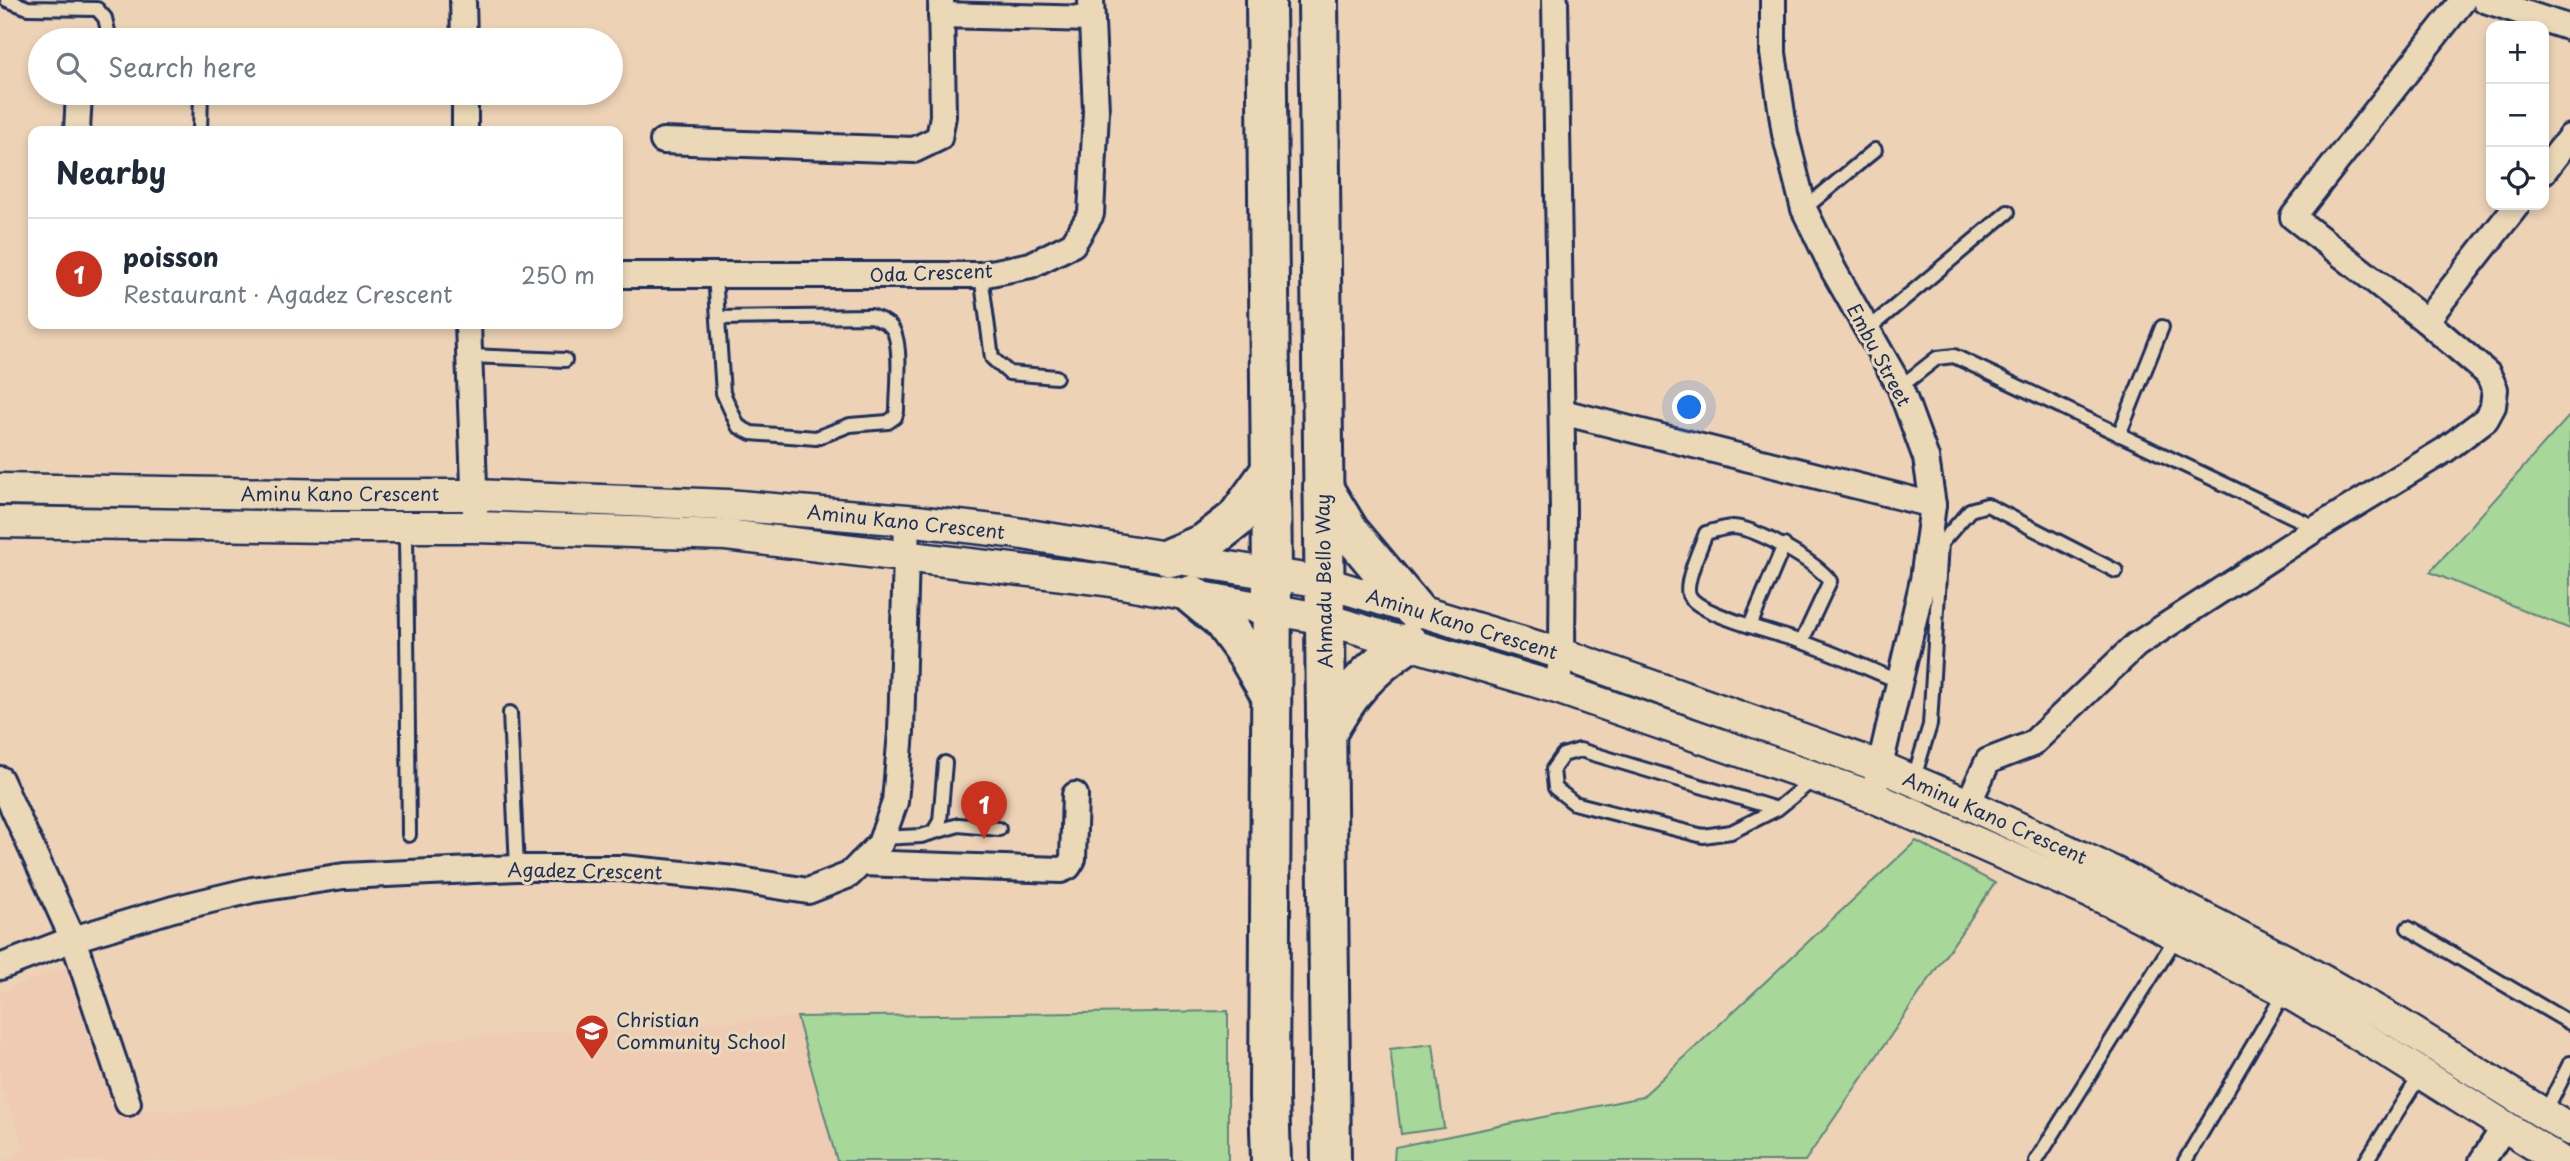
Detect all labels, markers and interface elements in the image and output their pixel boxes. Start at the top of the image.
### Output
map controls [2486,21,2549,210]
button: + [2486,21,2549,84]
search box [28,28,623,105]
text: Search here [108,47,257,86]
icon: search [52,48,90,86]
button: − [2486,84,2549,147]
button: locate [2486,147,2549,210]
text: Nearby [56,149,166,194]
text: poisson [123,237,219,276]
street label: Oda Crescent [869,256,993,288]
text: 1 [74,257,85,292]
text: 250 m [521,257,595,292]
text: Restaurant · Agadez Crescent [123,276,452,311]
street label: Embu Street [1841,298,1919,411]
your location [1672,390,1706,424]
street label: Aminu Kano Crescent [241,479,440,507]
street label: Ahmadu Bello Way [1307,493,1339,669]
street label: Aminu Kano Crescent [806,497,1007,545]
street label: Aminu Kano Crescent [1363,581,1562,666]
street label: Aminu Kano Crescent [1899,764,2092,870]
pin: 1 [961,781,1007,839]
street label: Agadez Crescent [507,855,663,885]
place label: Christian Community School [616,1005,786,1055]
school or university icon: Christian Community School [573,1012,611,1061]

